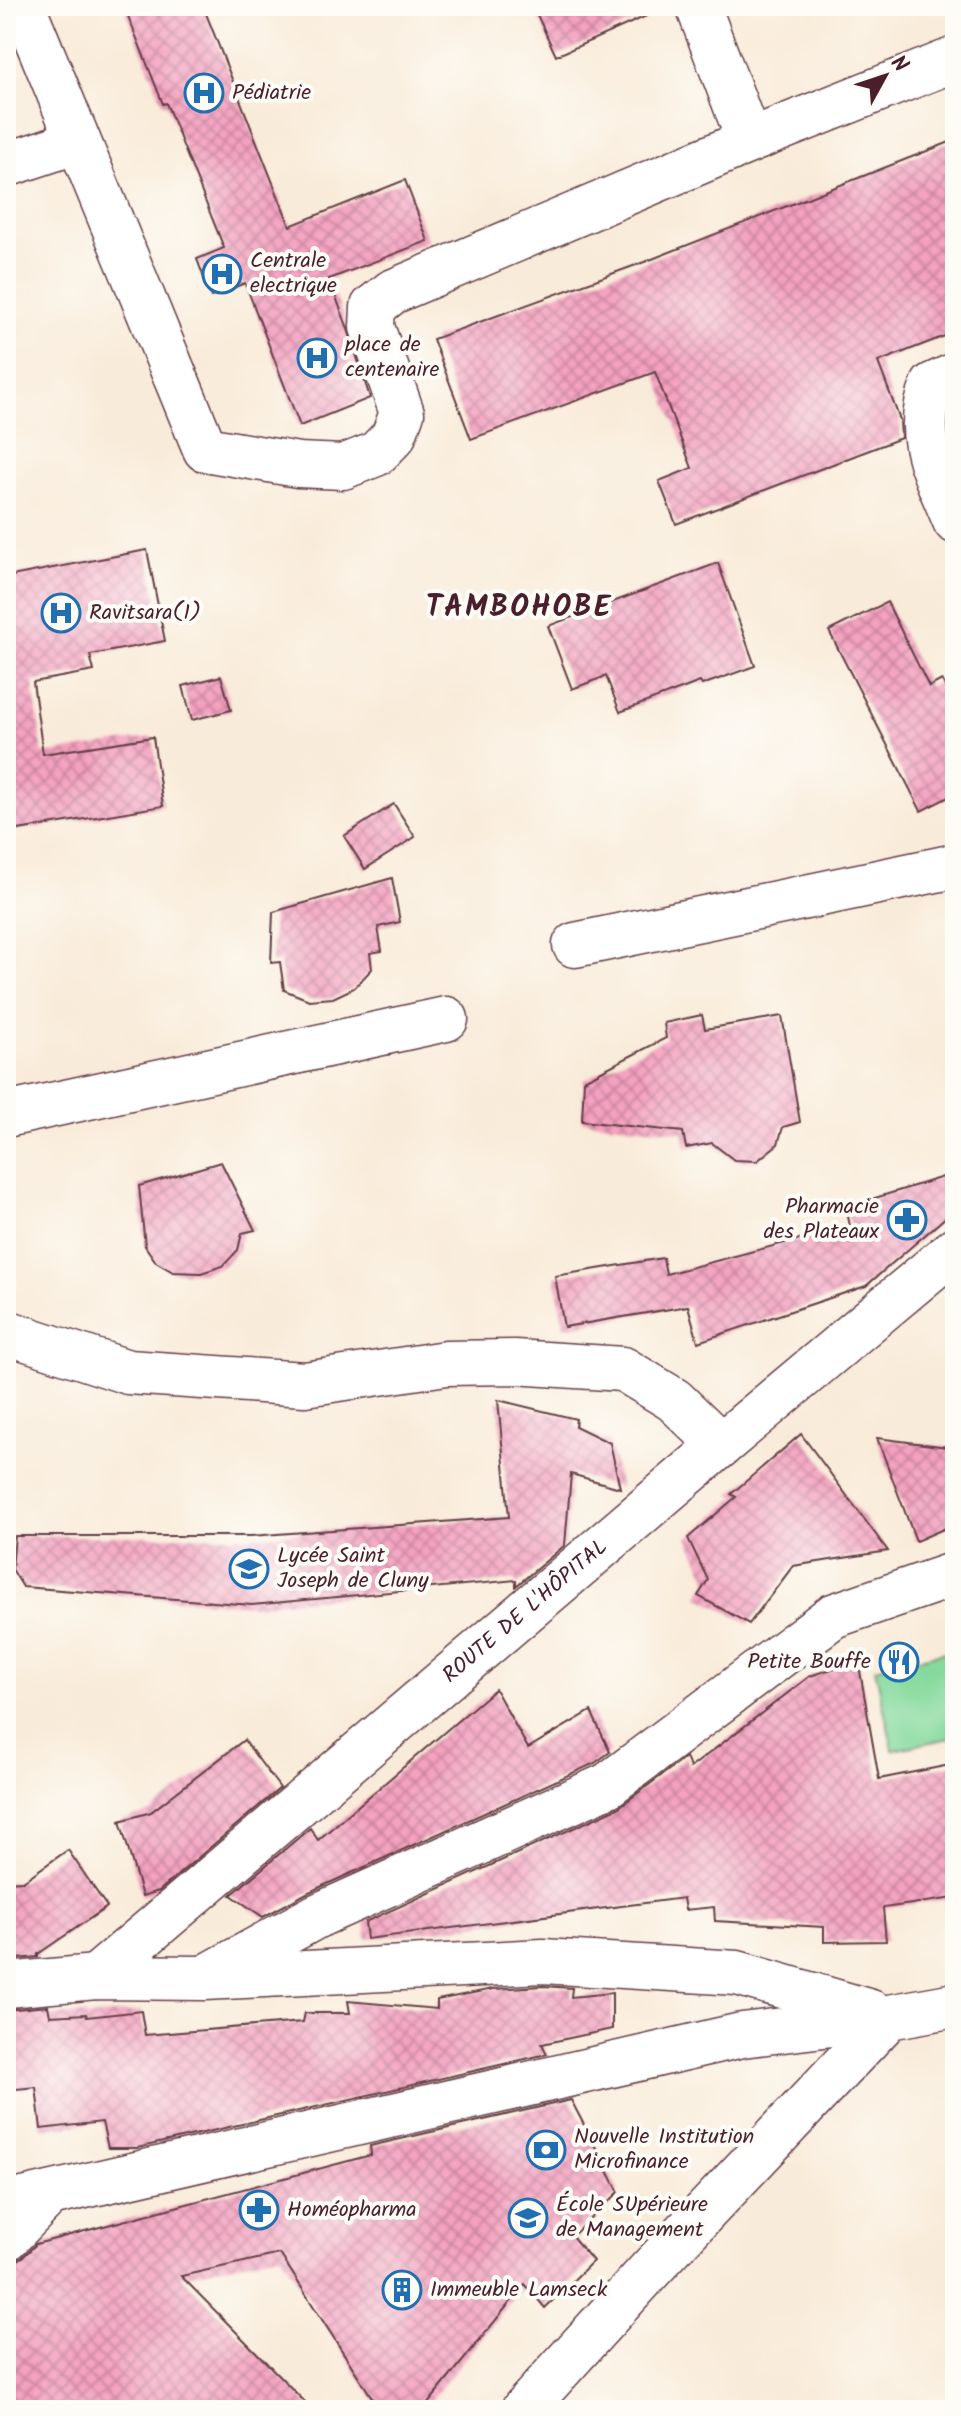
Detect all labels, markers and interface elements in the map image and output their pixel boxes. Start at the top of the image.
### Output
north arrow [845,36,925,116]
text: N [881,48,916,81]
hospital icon: Pédiatrie [183,72,225,114]
place label: Pédiatrie [232,76,311,111]
place label: Centrale electrique [250,244,337,304]
hospital icon: Centrale electrique [201,253,243,295]
place label: place de centenaire [344,328,439,388]
hospital icon: place de centenaire [296,337,338,379]
district label: TAMBOHOBE [426,584,612,632]
hospital icon: Ravitsara(1) [40,592,82,634]
place label: Ravitsara(1) [89,596,201,631]
place label: Pharmacie des Plateaux [764,1190,880,1250]
pharmacy icon: Pharmacie des Plateaux [886,1199,928,1241]
street label: ROUTE DE L'HÔPITAL [435,1531,616,1692]
place label: Lycée Saint Joseph de Cluny [277,1539,429,1599]
school or university icon: Lycée Saint Joseph de Cluny [228,1548,270,1590]
restaurant icon: Petite Bouffe [878,1641,920,1683]
place label: Petite Bouffe [747,1645,871,1680]
place label: Nouvelle Institution Microfinance [574,2120,754,2180]
bank icon: Nouvelle Institution Microfinance [525,2129,567,2171]
place label: École SUpérieure de Management [556,2188,708,2248]
pharmacy icon: Homéopharma [238,2189,280,2231]
place label: Homéopharma [287,2193,417,2228]
school or university icon: École SUpérieure de Management [507,2197,549,2239]
building icon: Immeuble Lamseck [381,2269,423,2311]
place label: Immeuble Lamseck [430,2273,608,2308]

